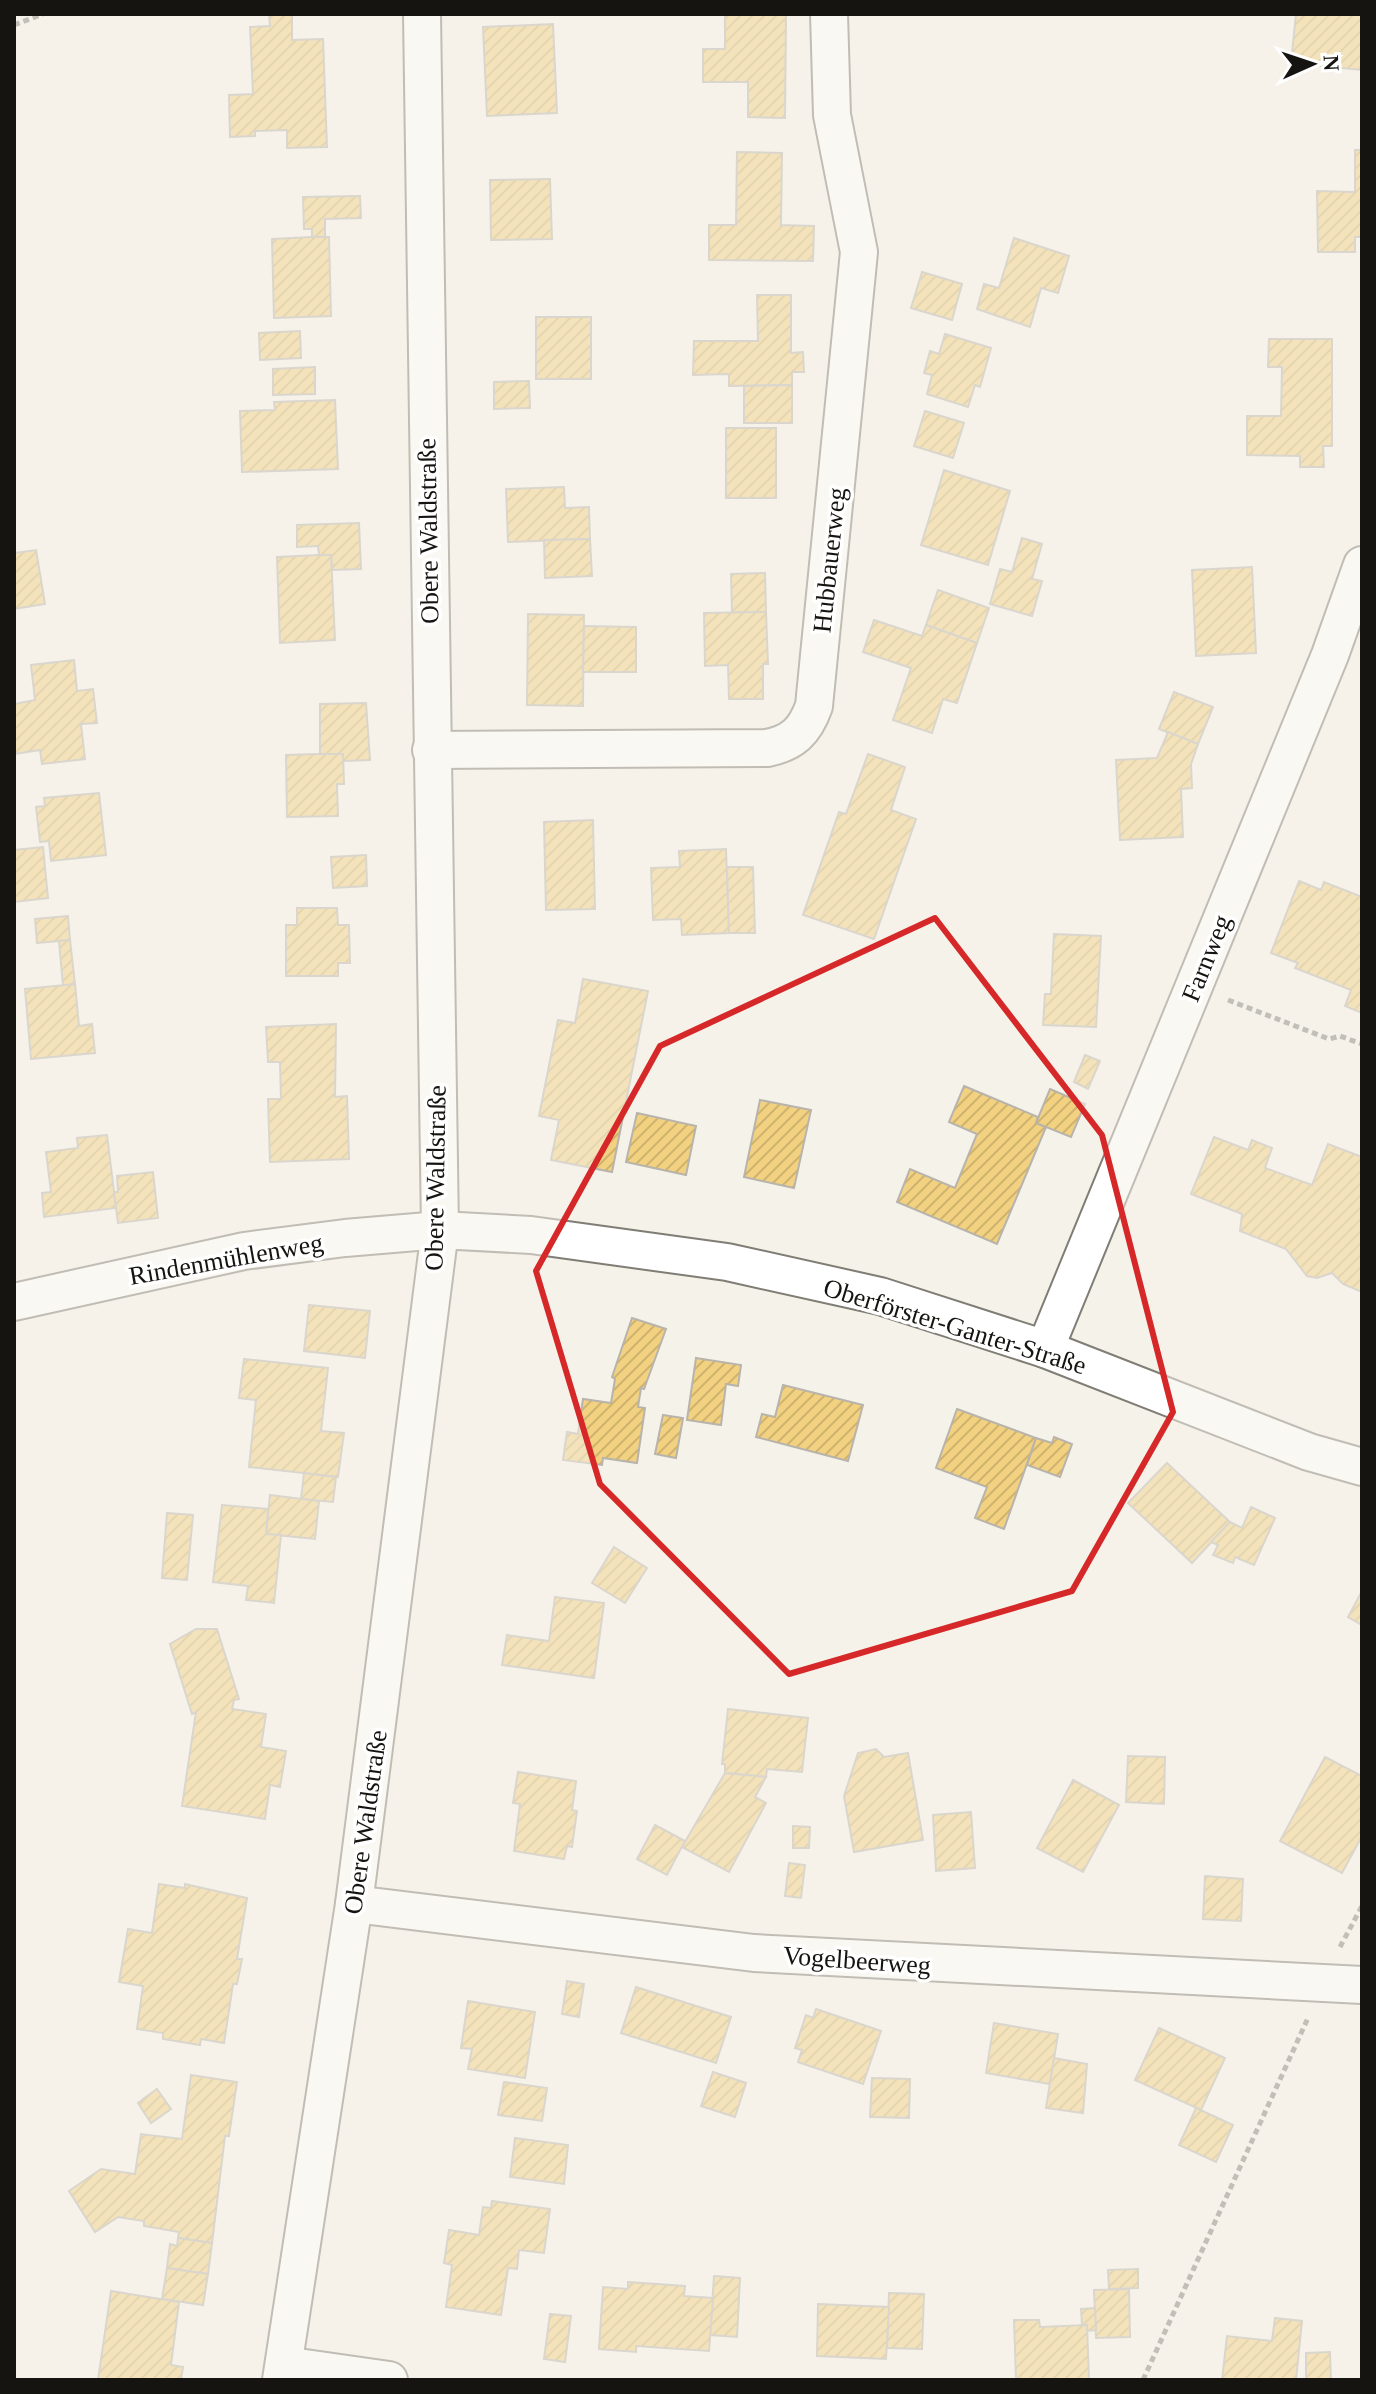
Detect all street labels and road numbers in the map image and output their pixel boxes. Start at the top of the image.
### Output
street label: Obere Waldstraße [412,438,445,624]
street label: Hubbauerweg [807,486,852,634]
street label: Farnweg [1176,911,1237,1006]
street label: Obere Waldstraße [419,1085,452,1271]
street label: Rindenmühlenweg [127,1228,325,1291]
street label: Oberförster-Ganter-Straße [820,1273,1090,1380]
street label: Obere Waldstraße [338,1728,393,1916]
street label: Vogelbeerweg [782,1941,932,1980]

